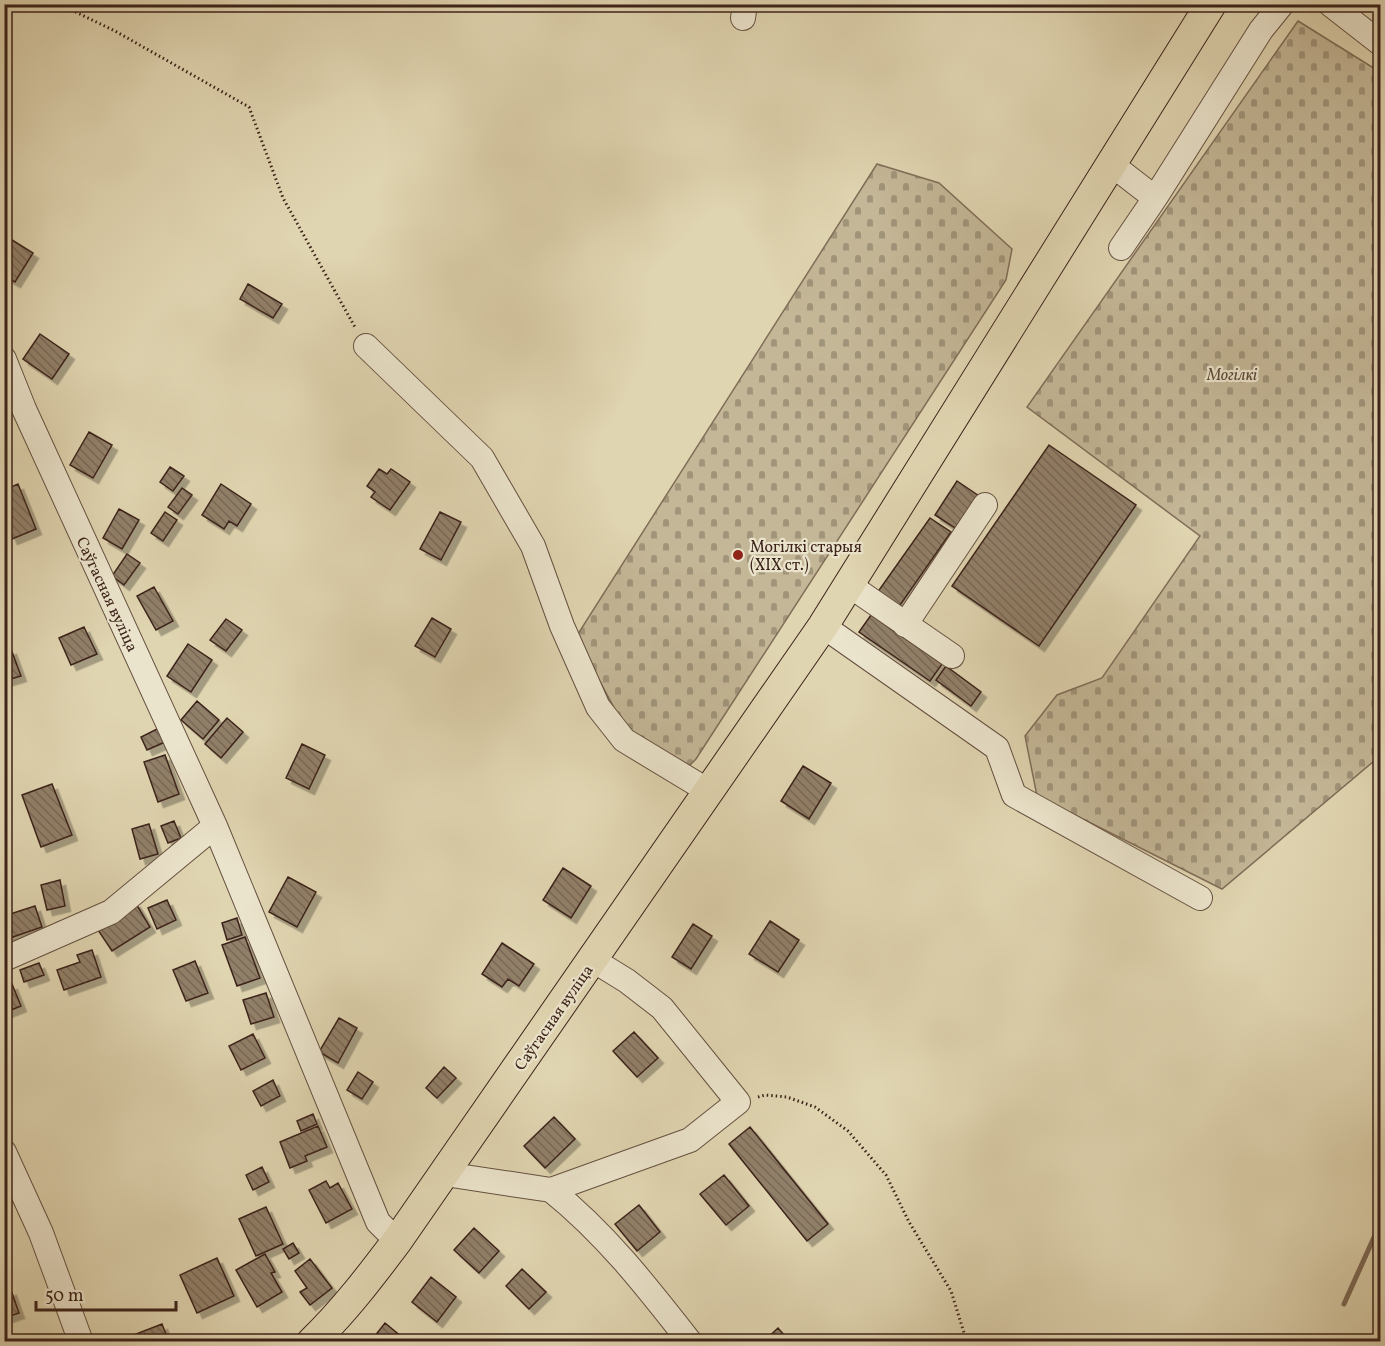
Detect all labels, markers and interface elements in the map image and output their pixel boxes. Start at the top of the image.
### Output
park label: Могілкі [1206,365,1258,387]
street label: Саўгасная вуліца [70,534,143,656]
place label: Могілкі старыя (XIX ст.) [750,537,862,577]
marker: Могілкі старыя (XIX ст.) [731,548,745,562]
street label: Саўгасная вуліца [510,961,599,1076]
scale bar [36,1274,176,1312]
text: 50 m [45,1284,84,1309]

